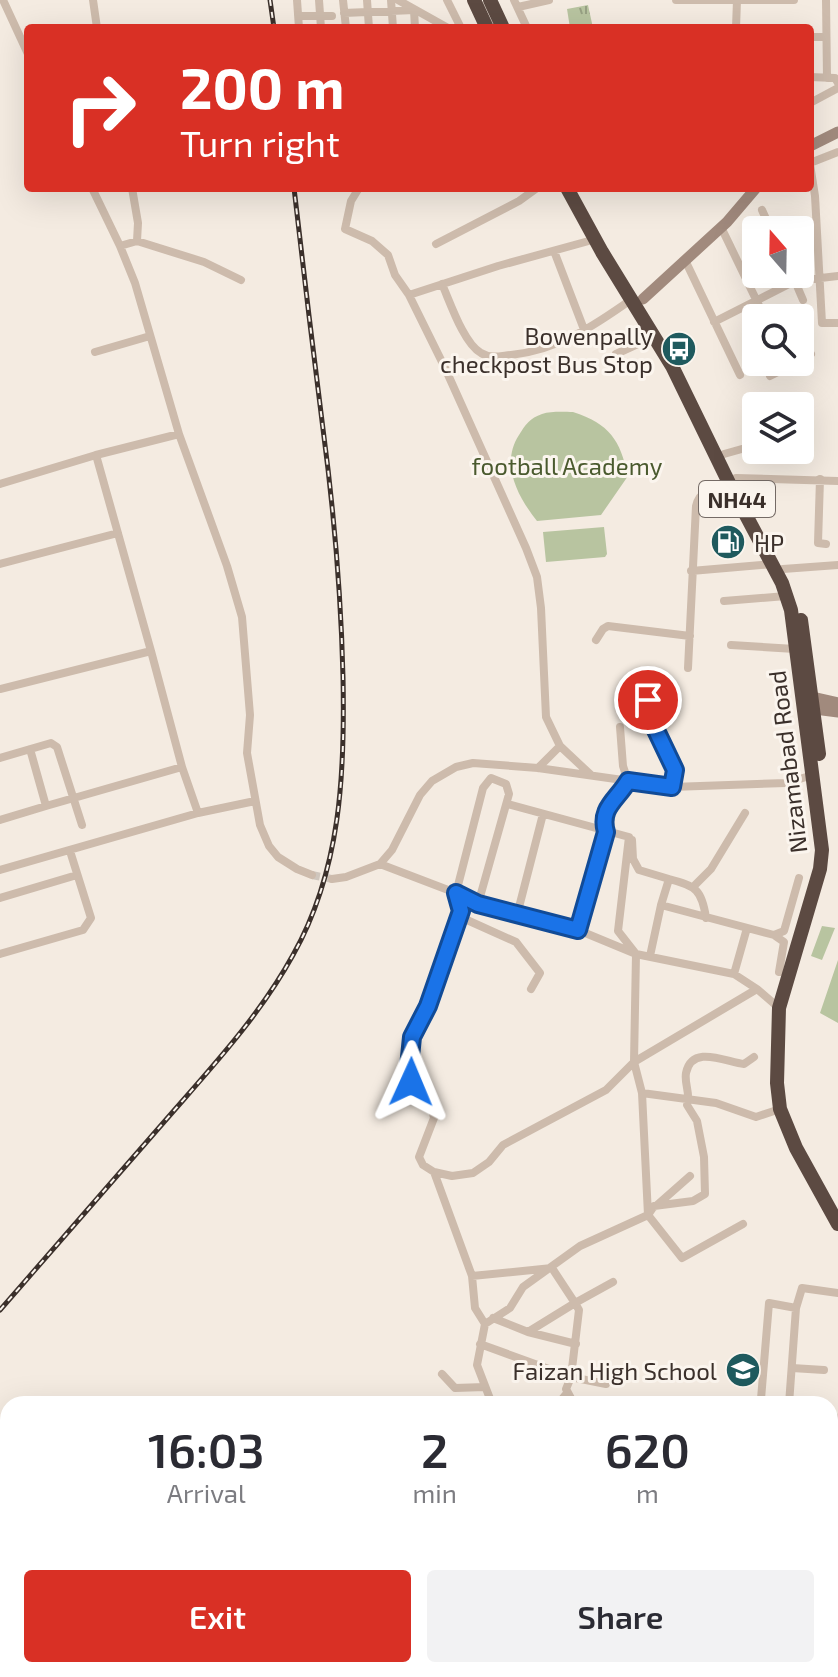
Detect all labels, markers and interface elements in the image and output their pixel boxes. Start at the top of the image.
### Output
text: 200 m [180,53,345,120]
icon: right [48,56,152,160]
text: Turn right [180,121,340,164]
north arrow [742,216,814,288]
map controls [742,216,814,464]
button: search [742,304,814,376]
place label: Bowenpally checkpost Bus Stop [440,321,653,378]
bus stop icon: Bowenpally checkpost Bus Stop [660,330,698,368]
button: layers [742,392,814,464]
park label: football Academy [472,451,663,480]
road number: NH44 [699,481,775,517]
fuel station icon: HP [709,523,747,561]
place label: HP [754,528,784,557]
pin [614,666,682,734]
street label: Nizamabad Road [761,669,813,855]
icon: arrive [626,678,670,722]
position arrow [369,1040,453,1124]
school or university icon: Faizan High School [724,1351,762,1389]
place label: Faizan High School [513,1356,717,1385]
text: 16:03 [148,1420,265,1478]
text: 2 [421,1420,448,1478]
text: 620 [605,1420,690,1478]
text: Arrival [167,1477,246,1508]
text: min [413,1477,457,1508]
text: m [636,1477,659,1508]
button: Exit [24,1570,411,1662]
button: Share [427,1570,814,1662]

